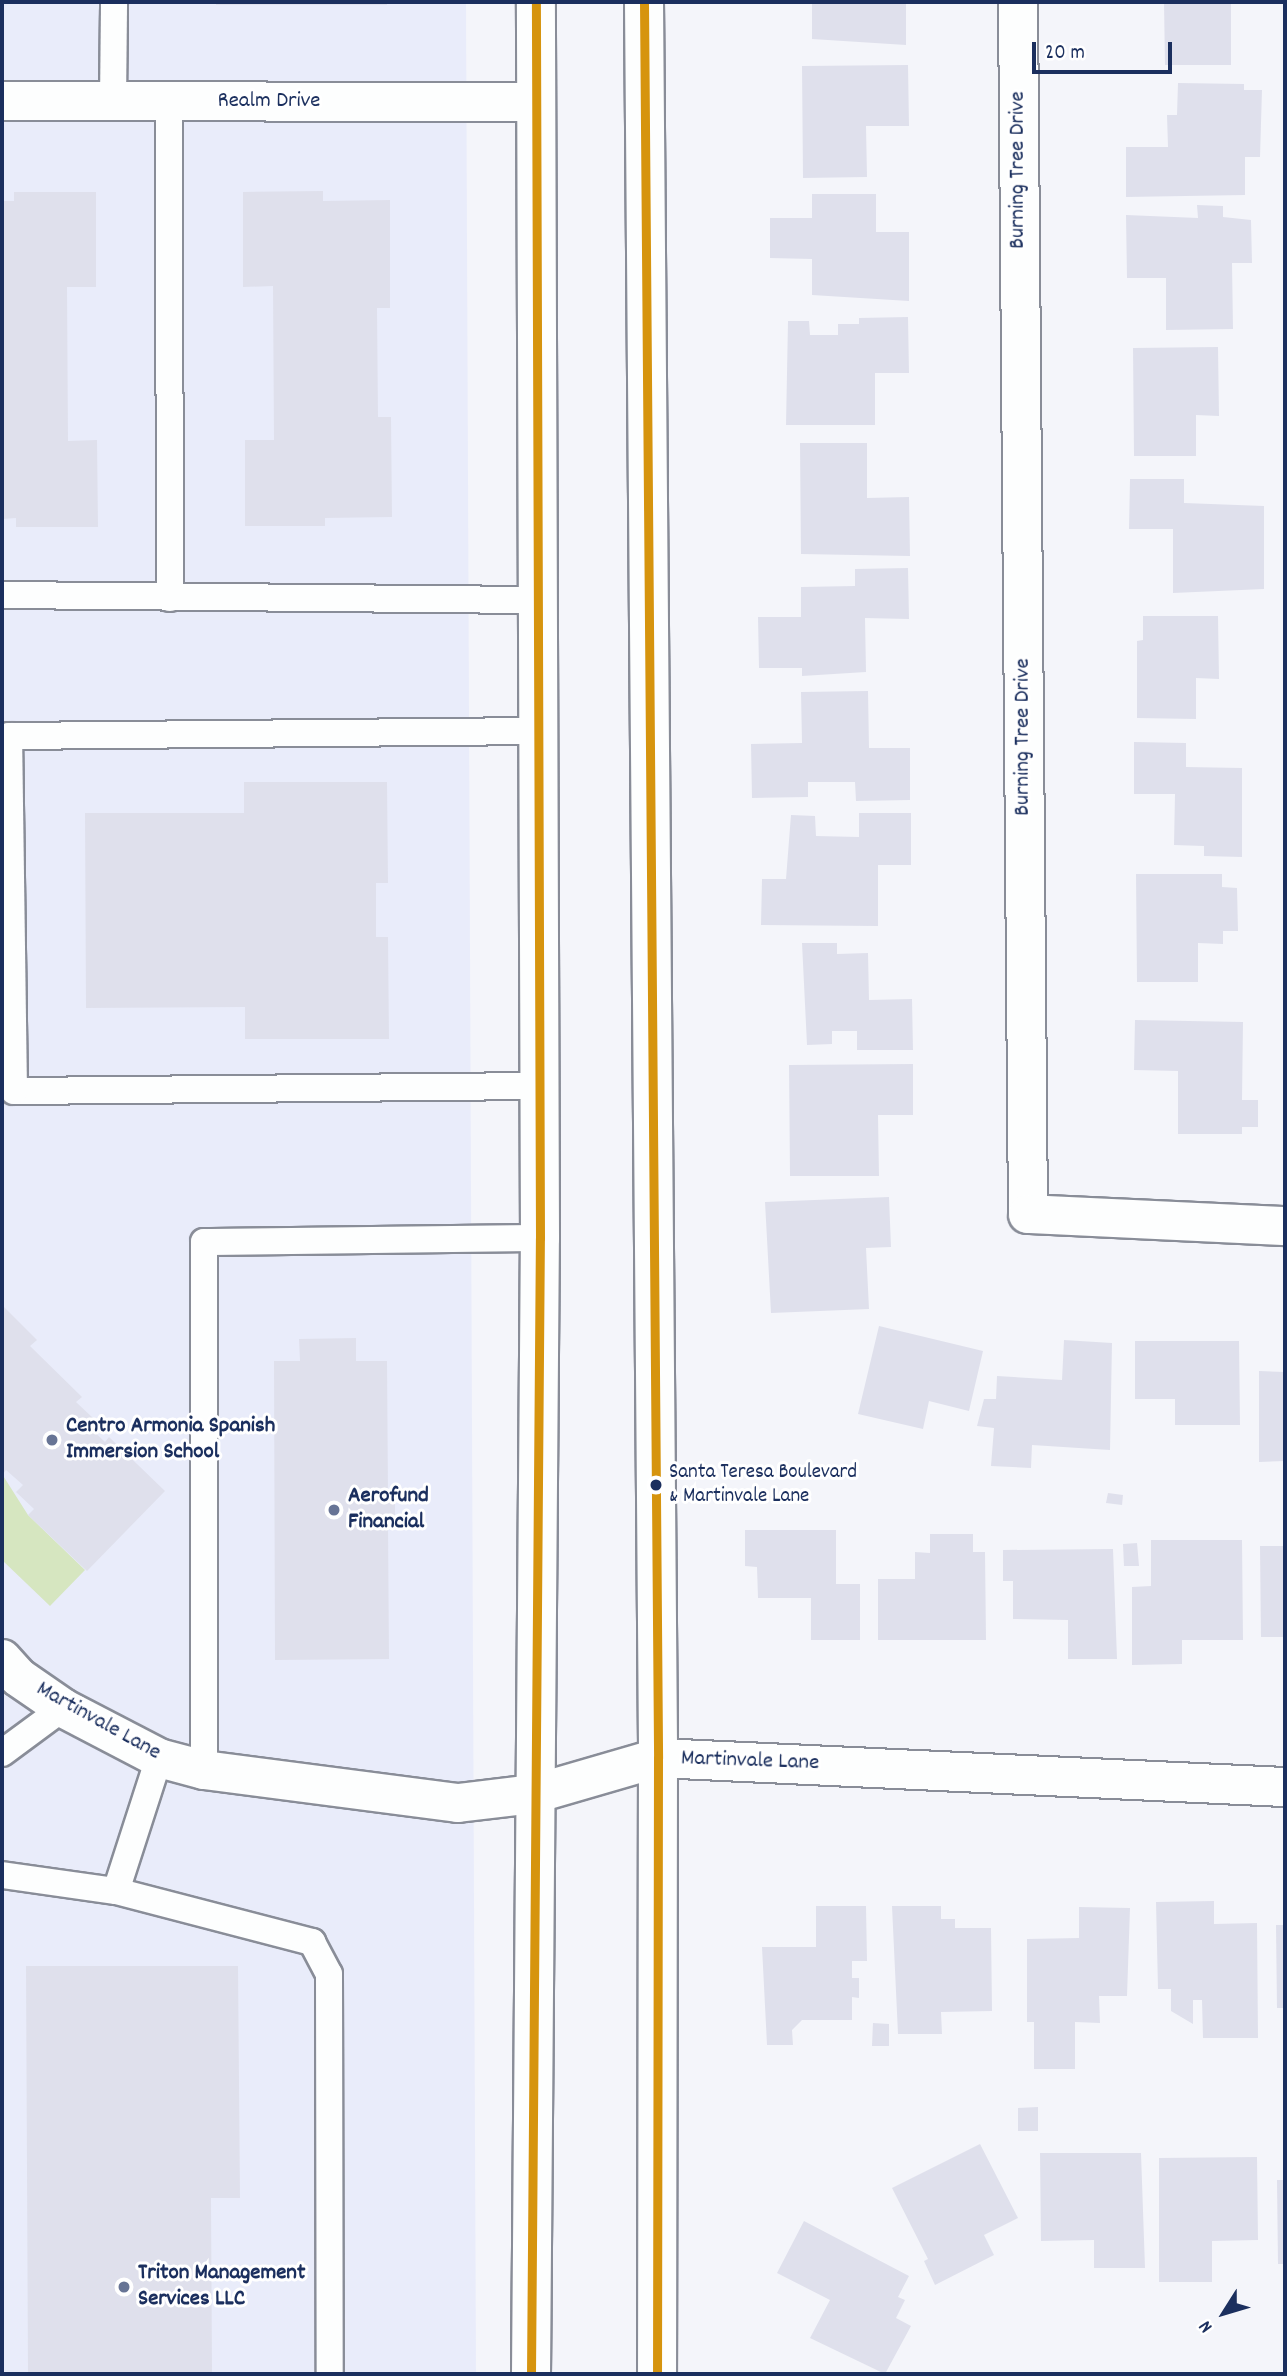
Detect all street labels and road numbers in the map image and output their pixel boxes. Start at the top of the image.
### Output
street label: Realm Drive [218,88,320,116]
street label: Burning Tree Drive [1005,91,1033,249]
street label: Burning Tree Drive [1010,658,1038,816]
street label: Martinvale Lane [31,1676,165,1768]
street label: Martinvale Lane [680,1746,820,1778]

